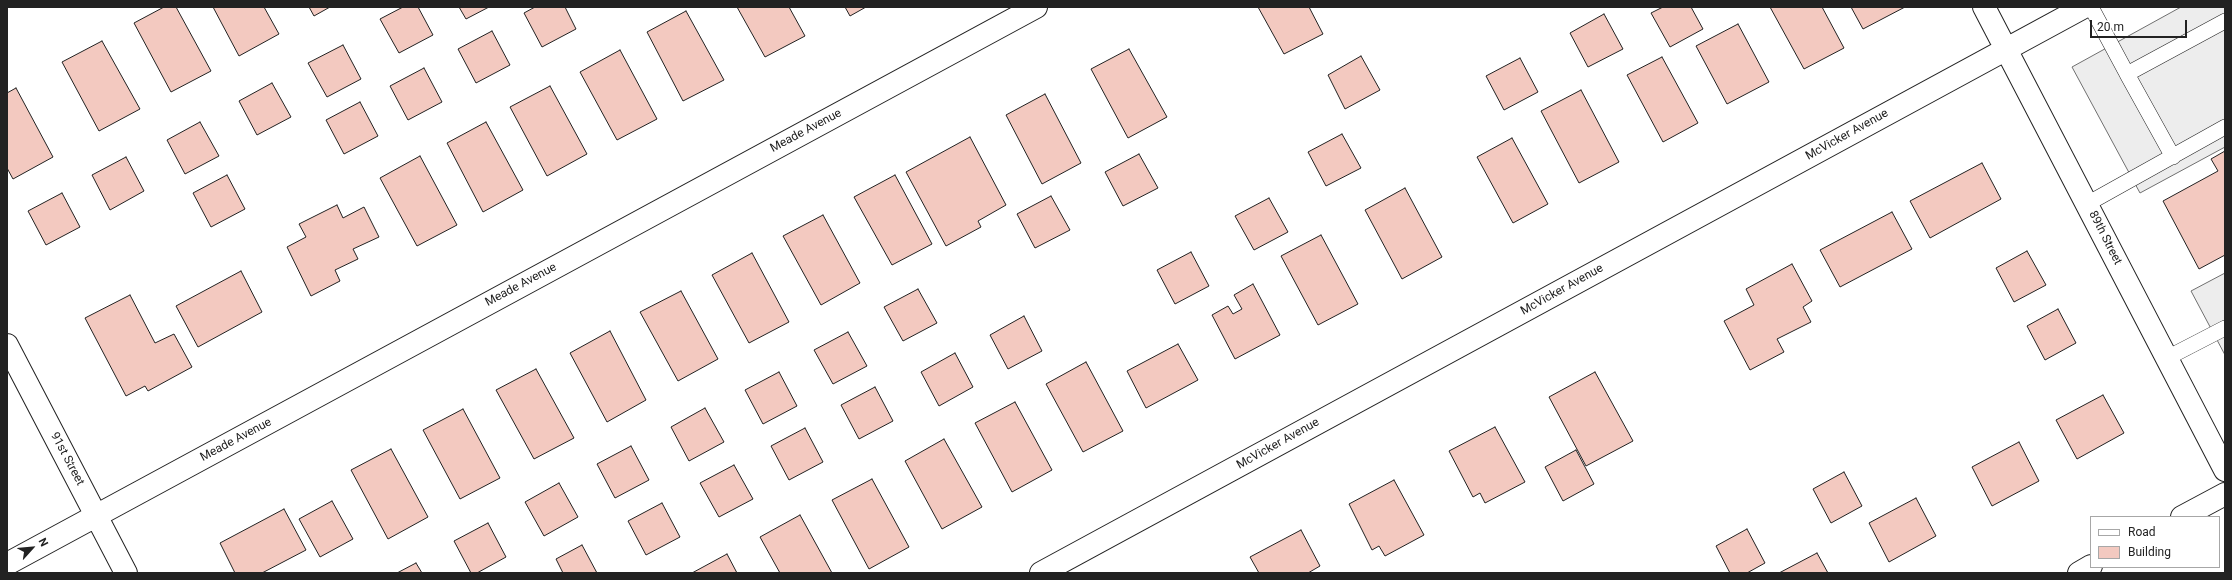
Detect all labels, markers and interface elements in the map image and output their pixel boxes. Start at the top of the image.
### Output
scale bar [2092,12,2189,38]
text: 20 m [2097,20,2124,34]
street label: Meade Avenue [768,106,844,156]
street label: McVicker Avenue [1803,106,1891,164]
street label: 89th Street [2085,209,2125,267]
street label: Meade Avenue [483,260,559,310]
street label: McVicker Avenue [1518,261,1606,319]
street label: Meade Avenue [198,415,274,465]
street label: McVicker Avenue [1234,415,1322,473]
street label: 91st Street [47,430,87,488]
legend [2090,516,2220,568]
text: Road [2128,525,2156,539]
north arrow [12,528,52,568]
text: N [36,536,51,549]
text: Building [2128,545,2171,559]

